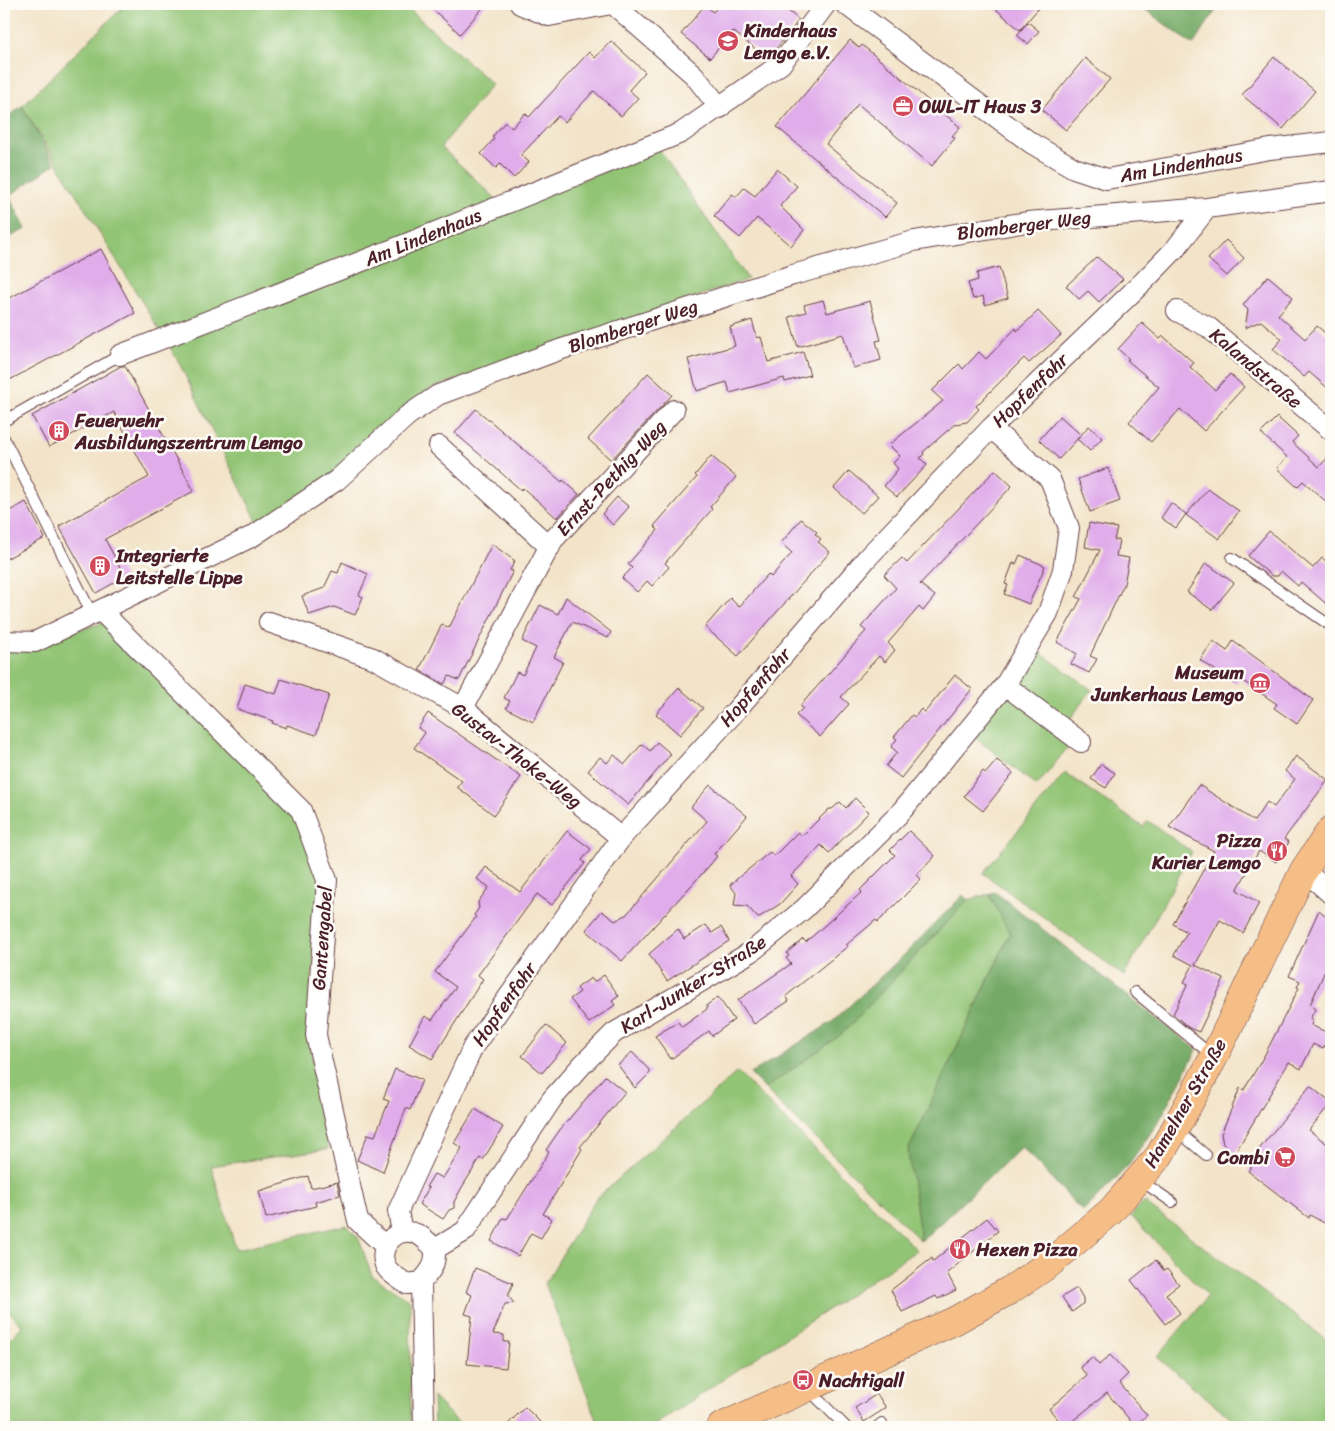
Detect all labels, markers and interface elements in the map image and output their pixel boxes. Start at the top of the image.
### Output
place label: Kinderhaus Lemgo e.V. [743,14,838,69]
school or university icon: Kinderhaus Lemgo e.V. [716,29,740,53]
place label: OWL-IT Haus 3 [919,90,1042,123]
office icon: OWL-IT Haus 3 [891,94,915,118]
street label: Am Lindenhaus [1116,138,1245,192]
street label: Am Lindenhaus [359,198,487,276]
street label: Blomberger Weg [955,200,1093,250]
street label: Blomberger Weg [564,289,703,363]
street label: Kalandstraße [1202,319,1310,417]
street label: Hopfenfohr [984,344,1077,436]
place label: Feuerwehr Ausbildungszentrum Lemgo [74,404,303,459]
street label: Ernst-Pethig-Weg [548,412,675,544]
building icon: Feuerwehr Ausbildungszentrum Lemgo [47,419,71,443]
place label: Integrierte Leitstelle Lippe [115,539,243,594]
building icon: Integrierte Leitstelle Lippe [88,554,112,578]
street label: Hopfenfohr [711,639,800,734]
place label: Museum Junkerhaus Lemgo [1091,656,1245,711]
museum icon: Museum Junkerhaus Lemgo [1248,671,1272,695]
street label: Gustav-Thoke-Weg [444,693,590,817]
place label: Pizza Kurier Lemgo [1151,824,1261,879]
restaurant icon: Pizza Kurier Lemgo [1265,839,1289,863]
street label: Gantengabel [302,884,342,991]
street label: Karl-Junker-Straße [613,925,773,1043]
street label: Hopfenfohr [463,954,546,1053]
street label: Hamelner Straße [1134,1032,1236,1174]
place label: Combi [1217,1141,1271,1174]
supermarket icon: Combi [1273,1145,1297,1169]
place label: Hexen Pizza [975,1233,1078,1266]
restaurant icon: Hexen Pizza [948,1237,972,1261]
place label: Nachtigall [818,1364,905,1397]
bus stop icon: Nachtigall [791,1368,815,1392]

